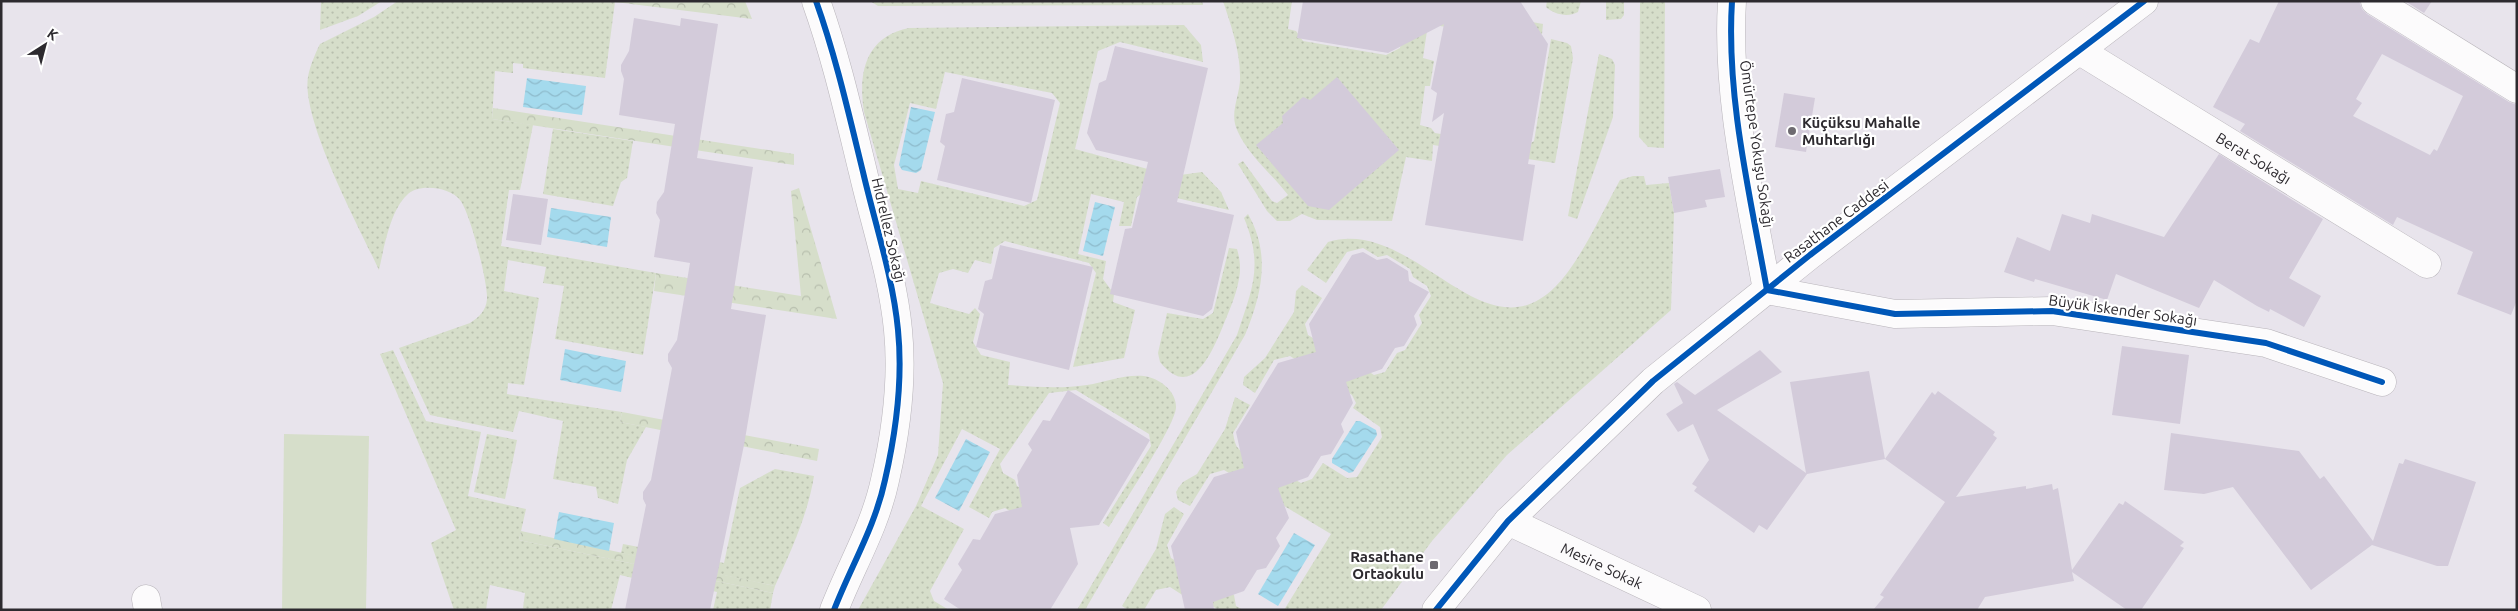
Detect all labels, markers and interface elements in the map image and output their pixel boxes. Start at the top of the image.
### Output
north arrow [20,20,70,70]
text: K [44,25,62,44]
street label: Ömürtepe Yokuşu Sokağı [1737,59,1777,229]
place label: Küçüksu Mahalle Muhtarlığı [1802,114,1920,148]
marker: Küçüksu Mahalle Muhtarlığı [1786,125,1798,137]
street label: Berat Sokağı [2213,128,2294,187]
street label: Hıdrellez Sokağı [869,176,909,284]
street label: Rasathane Caddesi [1780,176,1892,266]
street label: Büyük İskender Sokağı [2048,291,2198,329]
street label: Mesire Sokak [1558,539,1646,592]
place label: Rasathane Ortaokulu [1350,548,1424,582]
marker: Rasathane Ortaokulu [1428,559,1440,571]

